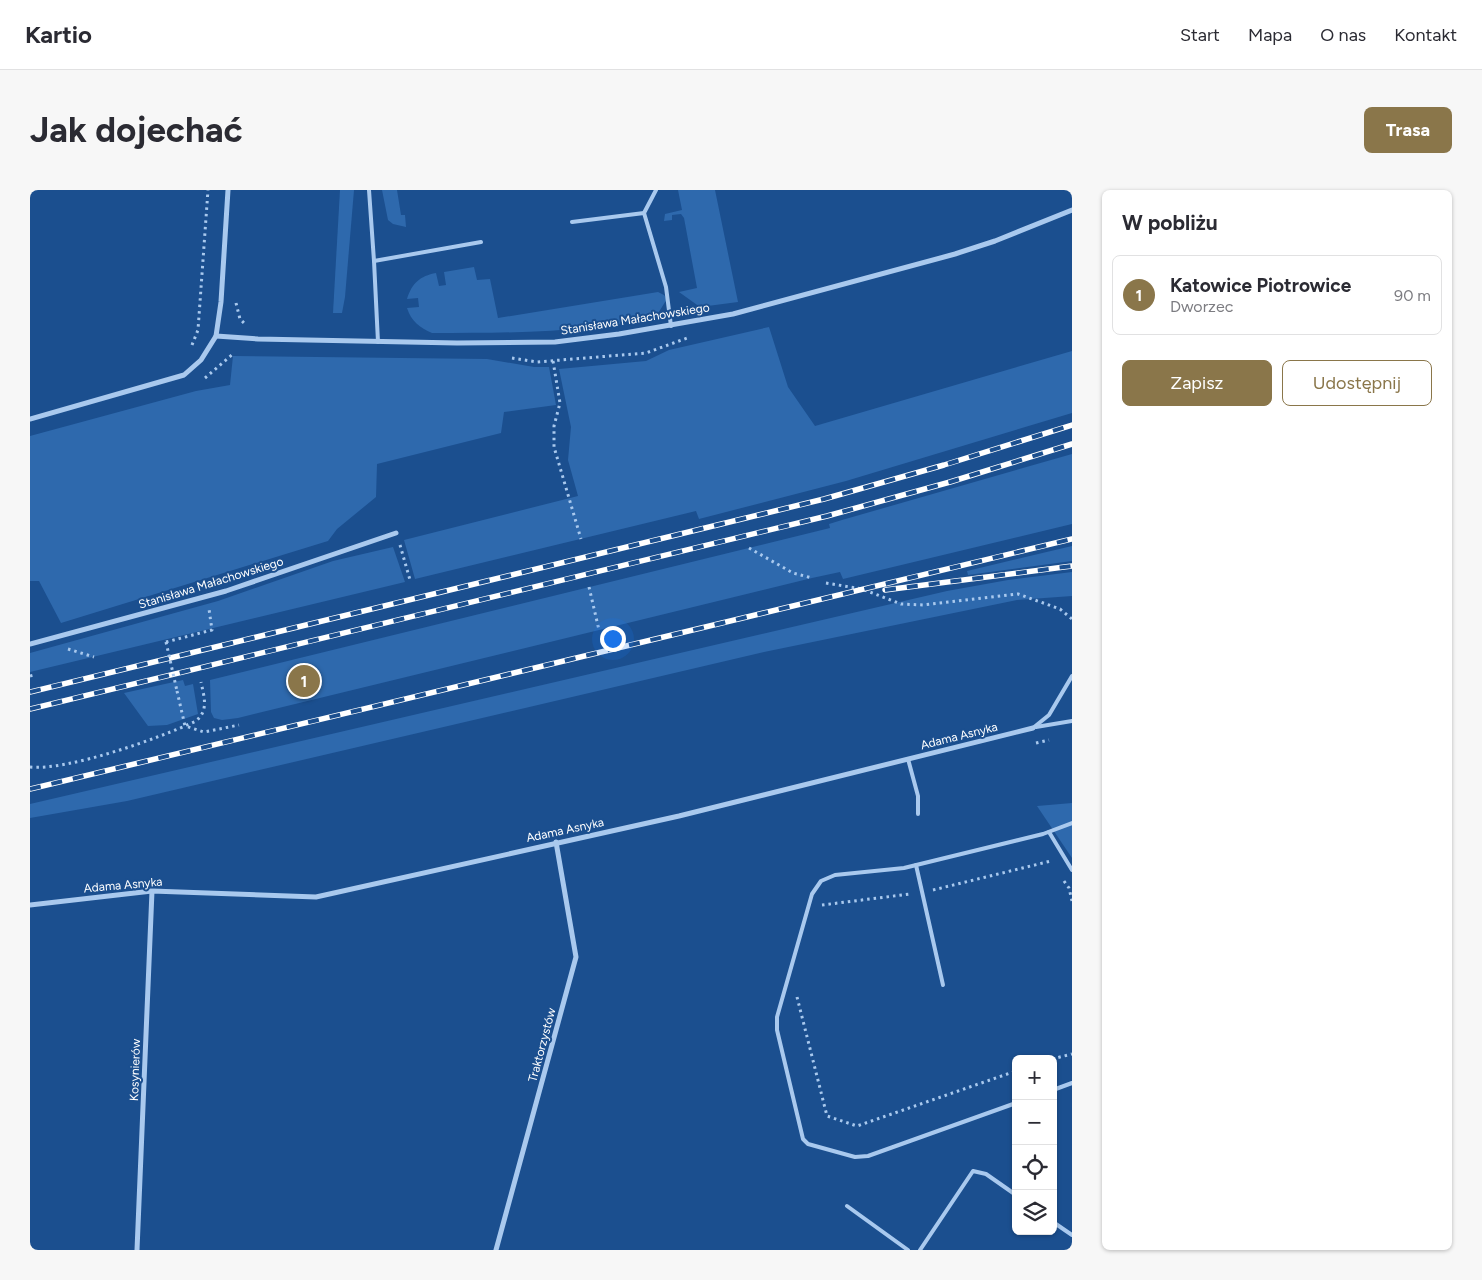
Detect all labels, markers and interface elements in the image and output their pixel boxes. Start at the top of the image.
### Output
text: Kartio [25,20,92,49]
text: Start [1180,24,1220,46]
text: Mapa [1248,24,1292,46]
text: O nas [1320,24,1366,46]
text: Kontakt [1394,24,1457,46]
button: Trasa [1364,107,1452,153]
text: Jak dojechać [30,109,243,151]
text: W pobliżu [1122,210,1218,235]
text: Katowice Piotrowice [1170,274,1351,297]
text: 1 [1136,286,1142,305]
text: 90 m [1394,286,1431,305]
text: Dworzec [1170,297,1233,316]
street label: Stanisława Małachowskiego [559,300,711,338]
button: Zapisz [1122,360,1272,406]
button: Udostępnij [1282,360,1432,406]
street label: Stanisława Małachowskiego [137,554,285,612]
your location [600,626,626,652]
pin: 1 [288,662,320,700]
street label: Adama Asnyka [919,720,999,752]
street label: Adama Asnyka [525,815,605,845]
street label: Adama Asnyka [83,875,163,895]
street label: Traktorzystów [525,1006,559,1084]
street label: Kosynierów [127,1038,143,1101]
map controls [1012,1055,1057,1235]
button: + [1012,1055,1057,1100]
button: − [1012,1100,1057,1145]
button: locate [1012,1145,1057,1190]
button: layers [1012,1190,1057,1235]

